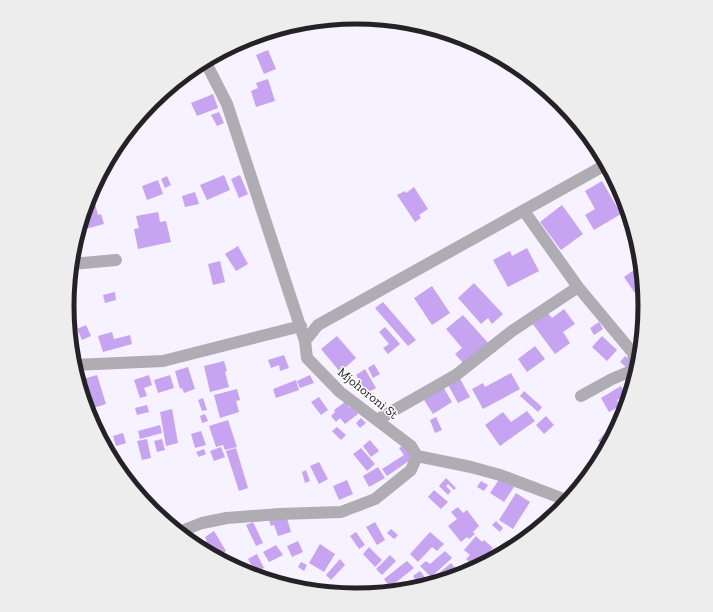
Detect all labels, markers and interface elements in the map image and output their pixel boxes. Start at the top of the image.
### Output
street label: Mjohoroni St [334,364,401,423]

